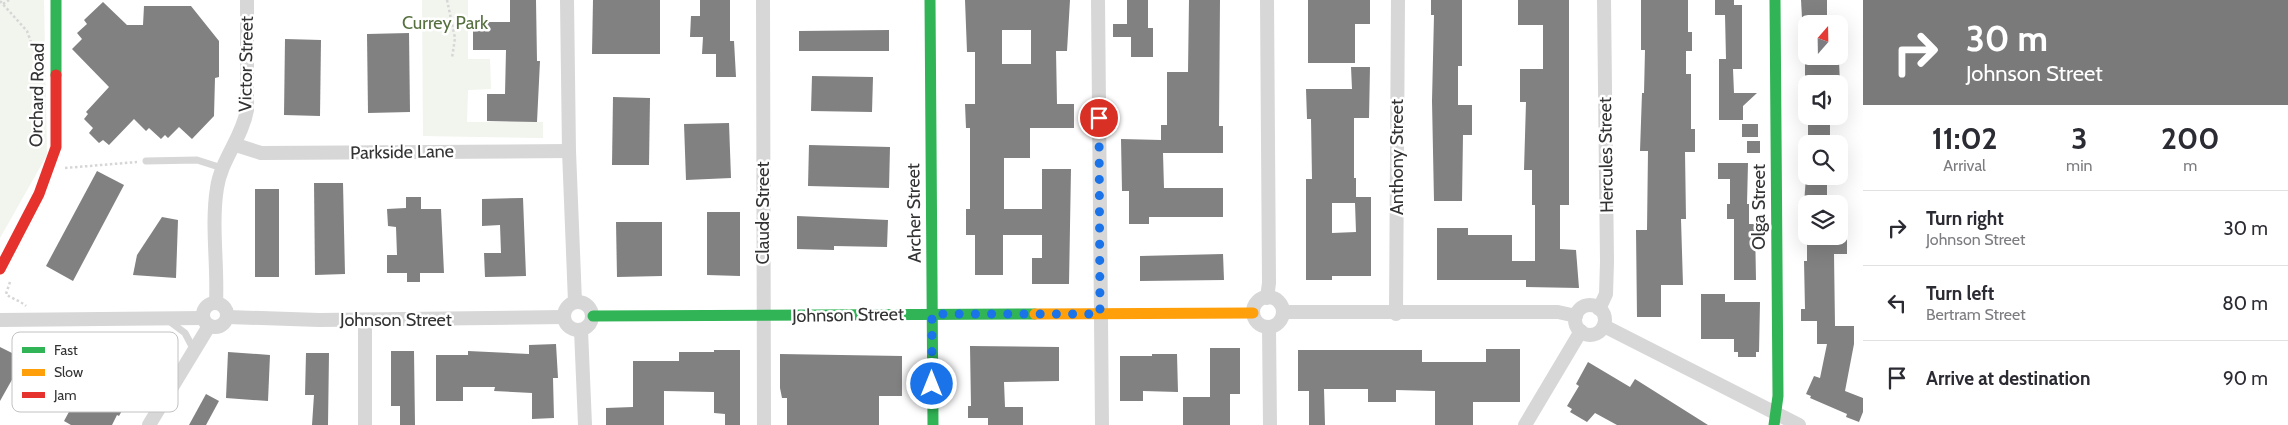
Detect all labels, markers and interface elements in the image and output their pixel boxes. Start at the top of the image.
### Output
park label: Currey Park [402,12,489,34]
north arrow [1798,15,1848,65]
map controls [1798,15,1848,245]
street label: Victor Street [234,16,258,112]
text: 30 m [1966,17,2048,60]
icon: right [1883,20,1948,85]
street label: Orchard Road [25,43,49,147]
text: Johnson Street [1966,60,2103,87]
button: sound [1798,75,1848,125]
pin [1078,97,1120,139]
street label: Hercules Street [1594,97,1618,213]
street label: Anthony Street [1386,99,1408,215]
icon: arrive [1085,104,1113,132]
text: 11:02 [1932,120,1997,157]
text: 3 [2071,120,2087,157]
text: 200 [2161,120,2219,157]
button: search [1798,135,1848,185]
street label: Parkside Lane [350,140,454,164]
text: Arrival [1943,156,1986,175]
text: min [2066,156,2092,175]
text: m [2183,156,2197,175]
street label: Claude Street [752,162,774,264]
street label: Archer Street [902,163,926,263]
street label: Olga Street [1748,164,1770,250]
button: layers [1798,195,1848,245]
text: Turn right [1926,207,2004,230]
icon: right [1883,214,1911,242]
text: 30 m [2224,217,2268,240]
text: Johnson Street [1926,230,2025,249]
text: Turn left [1926,282,1994,305]
icon: left [1883,289,1911,317]
text: 80 m [2222,292,2268,315]
street label: Johnson Street [791,303,904,327]
text: Bertram Street [1926,305,2026,324]
street label: Johnson Street [339,309,452,331]
legend [12,332,178,412]
text: Fast [54,341,78,359]
position arrow [905,357,957,409]
text: Slow [54,363,83,381]
icon: arrive [1883,364,1911,392]
text: Arrive at destination [1926,367,2090,390]
text: 90 m [2223,367,2268,390]
text: Jam [53,386,76,404]

